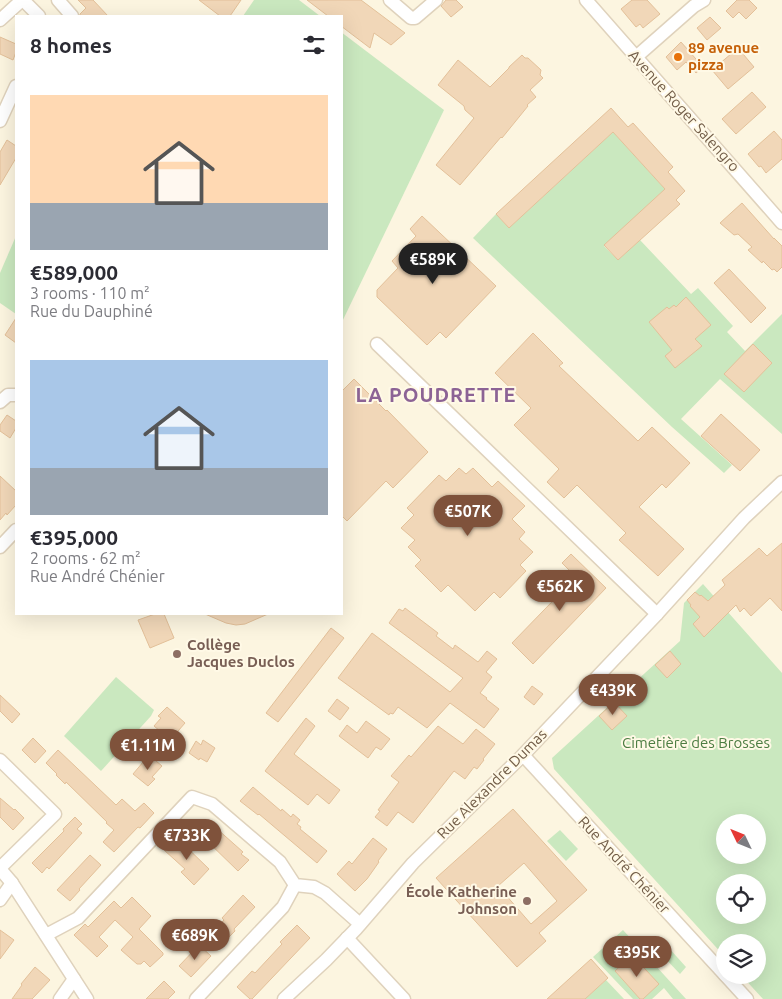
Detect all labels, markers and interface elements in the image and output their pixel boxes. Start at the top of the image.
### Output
icon: filters [300,31,328,59]
text: 8 homes [30,33,112,57]
place label: 89 avenue pizza [688,39,759,73]
street label: Avenue Roger Salengro [625,46,743,175]
marker: 89 avenue pizza [672,51,684,63]
icon: home [134,128,224,218]
pin: €589K [398,242,468,285]
text: €589K [410,250,456,268]
text: €589,000 [30,260,118,284]
text: 3 rooms · 110 m² [30,284,150,302]
text: Rue du Dauphiné [30,302,153,320]
district label: LA POUDRETTE [356,383,516,406]
icon: home [134,393,224,483]
pin: €507K [433,494,503,537]
text: €507K [445,502,491,520]
text: €395,000 [30,525,118,549]
text: 2 rooms · 62 m² [30,549,141,567]
text: Rue André Chénier [30,567,165,585]
pin: €562K [525,570,595,612]
text: €562K [537,577,583,595]
place label: Collège Jacques Duclos [187,636,295,670]
marker: Collège Jacques Duclos [171,648,183,660]
pin: €439K [578,674,648,716]
text: €439K [590,681,636,699]
street label: Rue Alexandre Dumas [433,725,550,842]
pin: €1.11M [107,728,189,771]
park label: Cimetière des Brosses [622,734,770,751]
text: €1.11M [121,736,175,754]
street label: Rue André Chénier [575,813,674,917]
north arrow [716,814,766,864]
map controls [716,814,766,984]
pin: €733K [152,818,222,861]
text: €733K [164,826,210,844]
button: locate [716,874,766,924]
place label: École Katherine Johnson [406,883,517,917]
marker: École Katherine Johnson [521,895,533,907]
pin: €689K [160,918,230,961]
text: €689K [172,926,218,944]
button: layers [716,934,766,984]
pin: €395K [602,936,672,978]
text: €395K [614,943,660,961]

